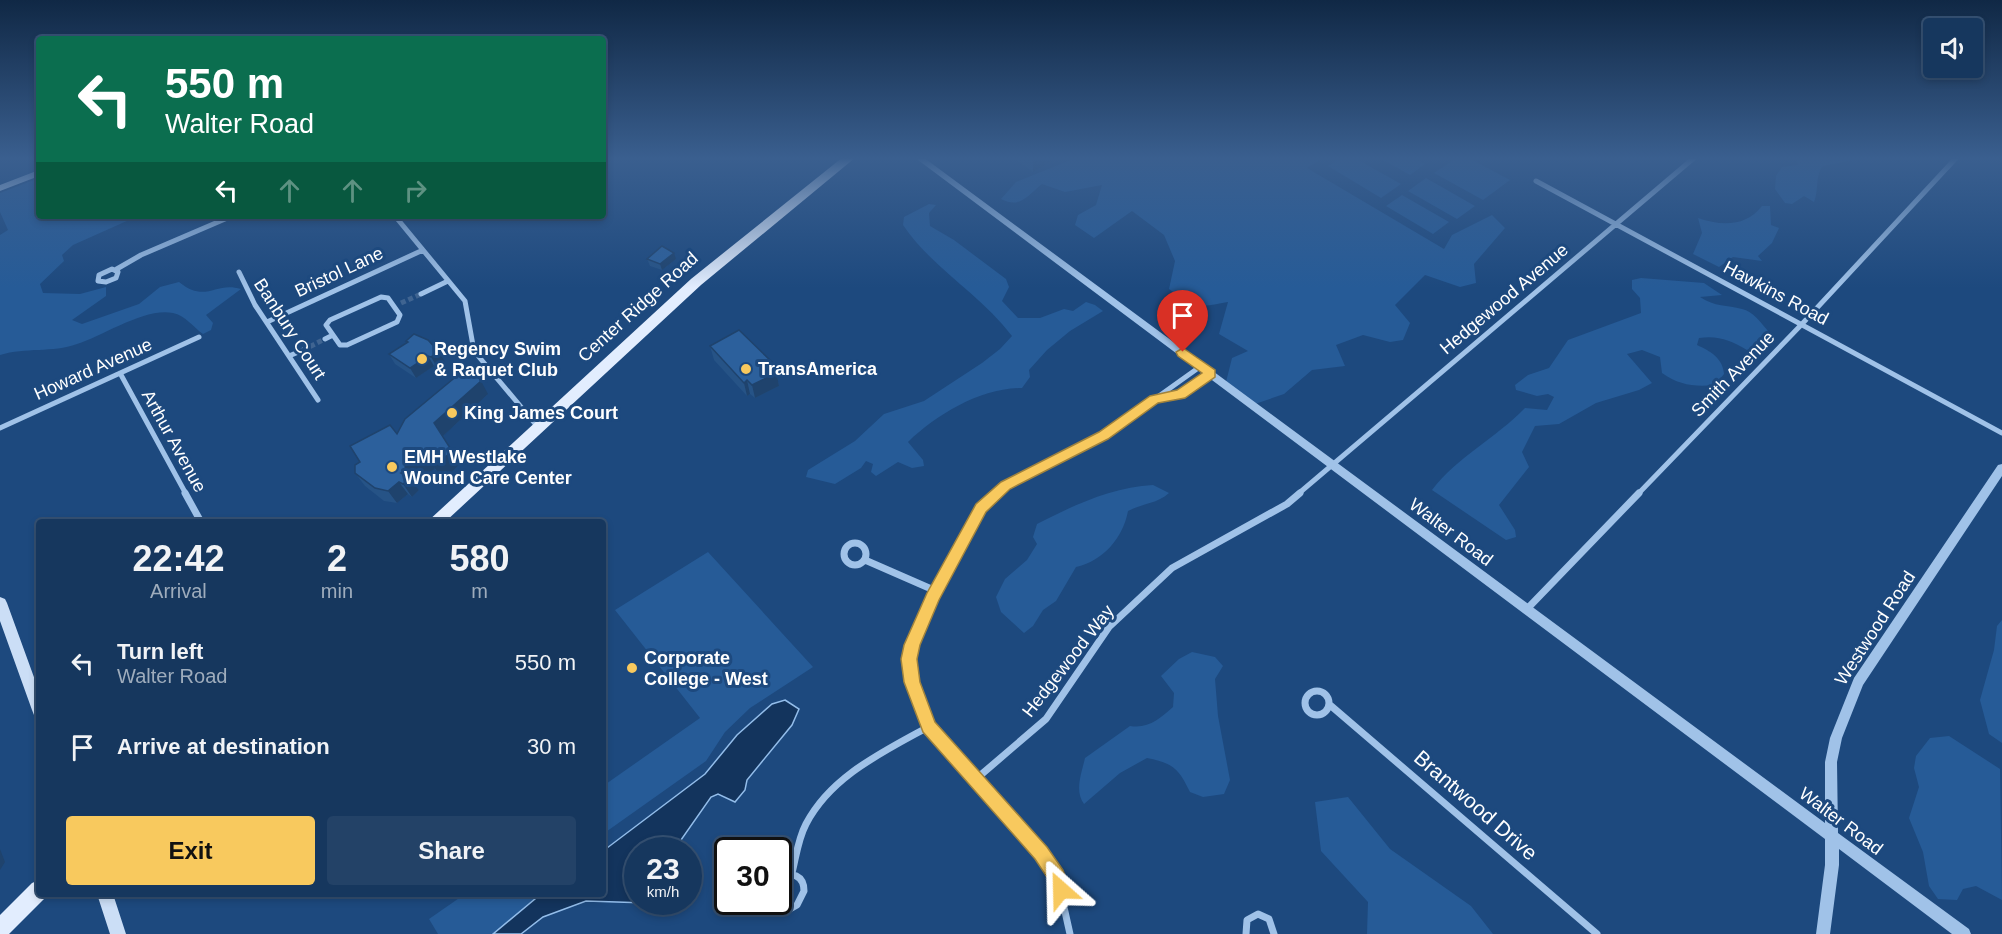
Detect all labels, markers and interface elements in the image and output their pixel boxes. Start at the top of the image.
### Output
map controls [1923,18,1983,78]
button: sound [1923,18,1983,78]
icon: left [66,60,144,138]
text: 550 m [165,60,284,107]
text: Walter Road [165,109,314,139]
icon: left [210,174,243,207]
icon: ahead [273,174,306,207]
icon: ahead [336,174,369,207]
icon: right [399,174,432,207]
street label: Hedgewood Avenue [1436,240,1572,358]
street label: Bristol Lane [292,243,386,301]
street label: Center Ridge Road [574,248,702,366]
street label: Hawkins Road [1720,257,1832,329]
street label: Banbury Court [250,275,330,383]
pin [1157,290,1208,352]
icon: arrive [1166,299,1199,332]
street label: Smith Avenue [1687,327,1779,421]
street label: Howard Avenue [31,334,155,404]
place label: Regency Swim & Raquet Club [434,339,561,380]
marker: Regency Swim & Raquet Club [415,352,429,366]
place label: TransAmerica [758,359,878,379]
marker: TransAmerica [739,362,753,376]
street label: Arthur Avenue [138,386,210,496]
place label: King James Court [464,403,618,423]
marker: King James Court [445,406,459,420]
place label: EMH Westlake Wound Care Center [404,447,572,488]
marker: EMH Westlake Wound Care Center [385,460,399,474]
street label: Walter Road [1405,494,1497,570]
text: 22:42 [132,538,224,579]
text: 2 [327,538,347,579]
text: 580 [449,538,510,579]
street label: Westwood Road [1831,567,1919,689]
text: Arrival [150,580,207,602]
text: min [321,580,353,602]
text: m [471,580,488,602]
street label: Hedgewood Way [1018,601,1118,721]
text: Turn left [117,639,203,664]
icon: left [66,647,99,680]
place label: Corporate College - West [644,648,768,689]
text: 550 m [515,650,576,675]
marker: Corporate College - West [625,661,639,675]
text: Walter Road [117,665,227,687]
icon: arrive [66,731,99,764]
text: Arrive at destination [117,734,330,759]
text: 30 m [527,734,576,759]
street label: Brantwood Drive [1410,745,1542,865]
street label: Walter Road [1795,783,1887,859]
button: Exit [66,816,315,885]
button: Share [327,816,576,885]
speed limit sign: 30 [714,837,792,915]
text: 23 [646,852,680,885]
position arrow [1029,858,1093,922]
text: km/h [647,883,679,900]

